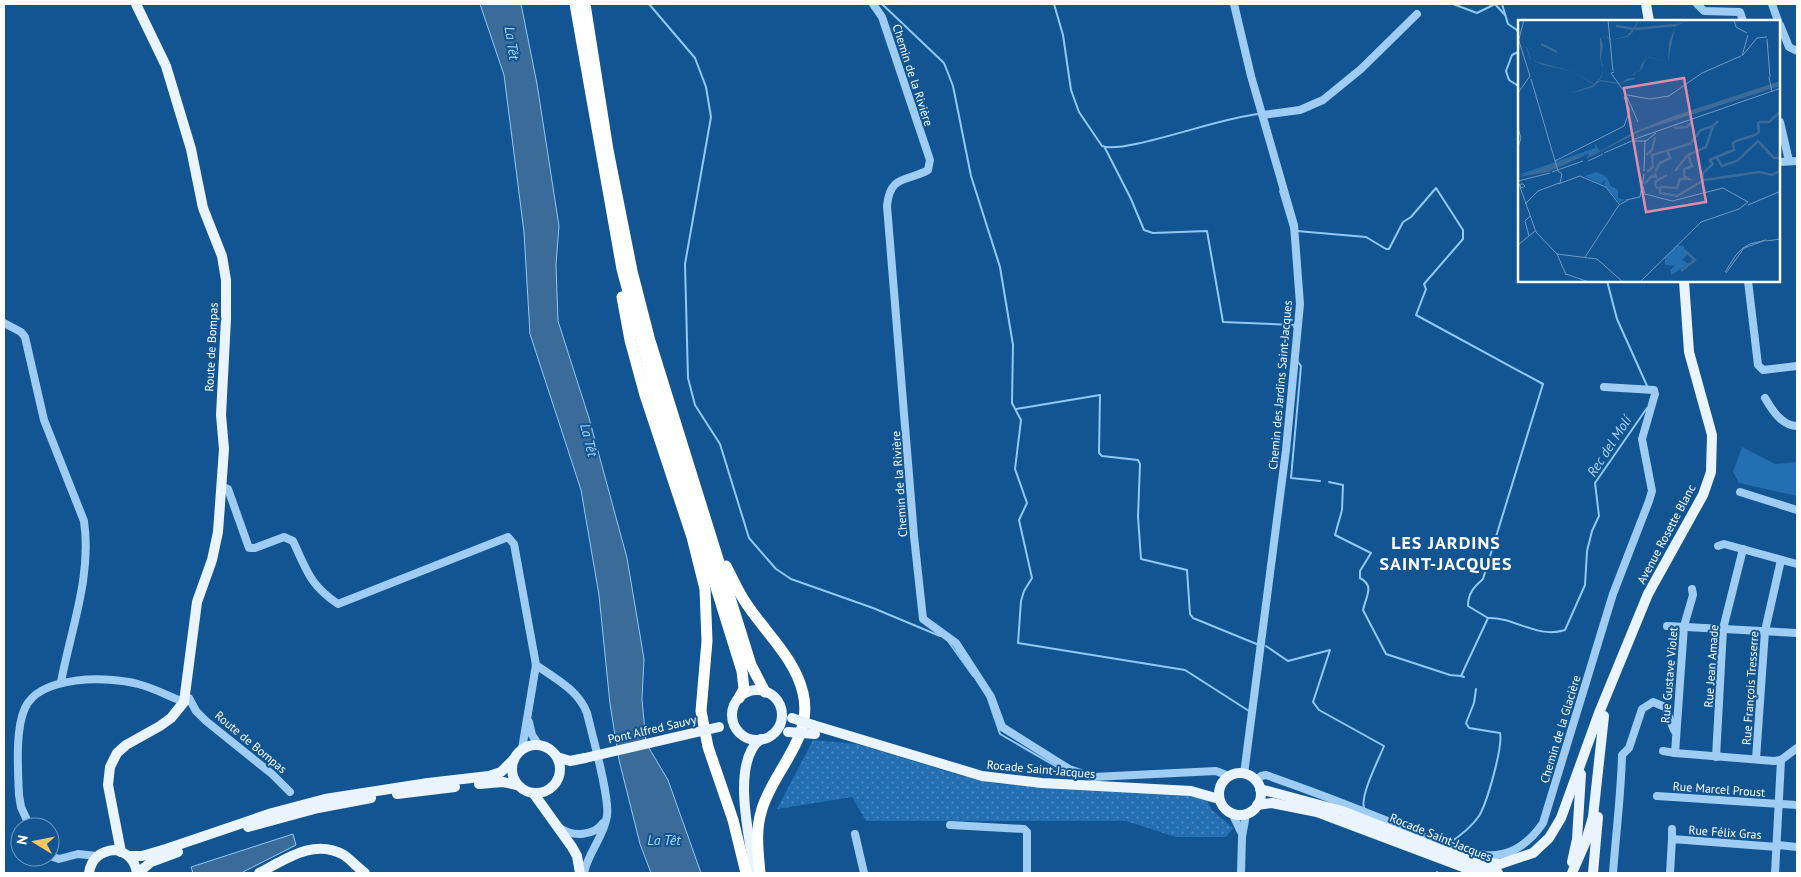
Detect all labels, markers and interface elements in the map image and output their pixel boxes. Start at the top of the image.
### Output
inset map [1518,20,1781,282]
street label: Chemin de la Rivière [889,22,937,128]
water label: La Têt [500,25,524,62]
street label: Chemin des Jardins Saint-Jacques [1265,300,1295,470]
street label: Route de Bompas [201,302,221,392]
water label: Rec del Molí [1583,411,1636,480]
water label: La Têt [576,422,602,459]
street label: Chemin de la Rivière [888,430,910,538]
street label: Avenue Rosette Blanc [1633,481,1699,586]
district label: LES JARDINS SAINT-JACQUES [1380,531,1512,575]
street label: Rue Jean Amade [1701,624,1721,708]
street label: Rue Gustave Violet [1657,626,1681,724]
street label: Rue François Tresserre [1739,630,1761,746]
street label: Chemin de la Glacière [1536,673,1584,785]
street label: Route de Bompas [212,708,290,776]
street label: Pont Alfred Sauvy [606,711,698,746]
street label: Rocade Saint-Jacques [986,757,1096,781]
street label: Rue Marcel Proust [1672,778,1766,800]
street label: Rocade Saint-Jacques [1388,810,1494,864]
north arrow [10,817,60,867]
street label: Rue Félix Gras [1688,822,1762,842]
water label: La Têt [647,831,681,849]
text: N [13,834,32,846]

